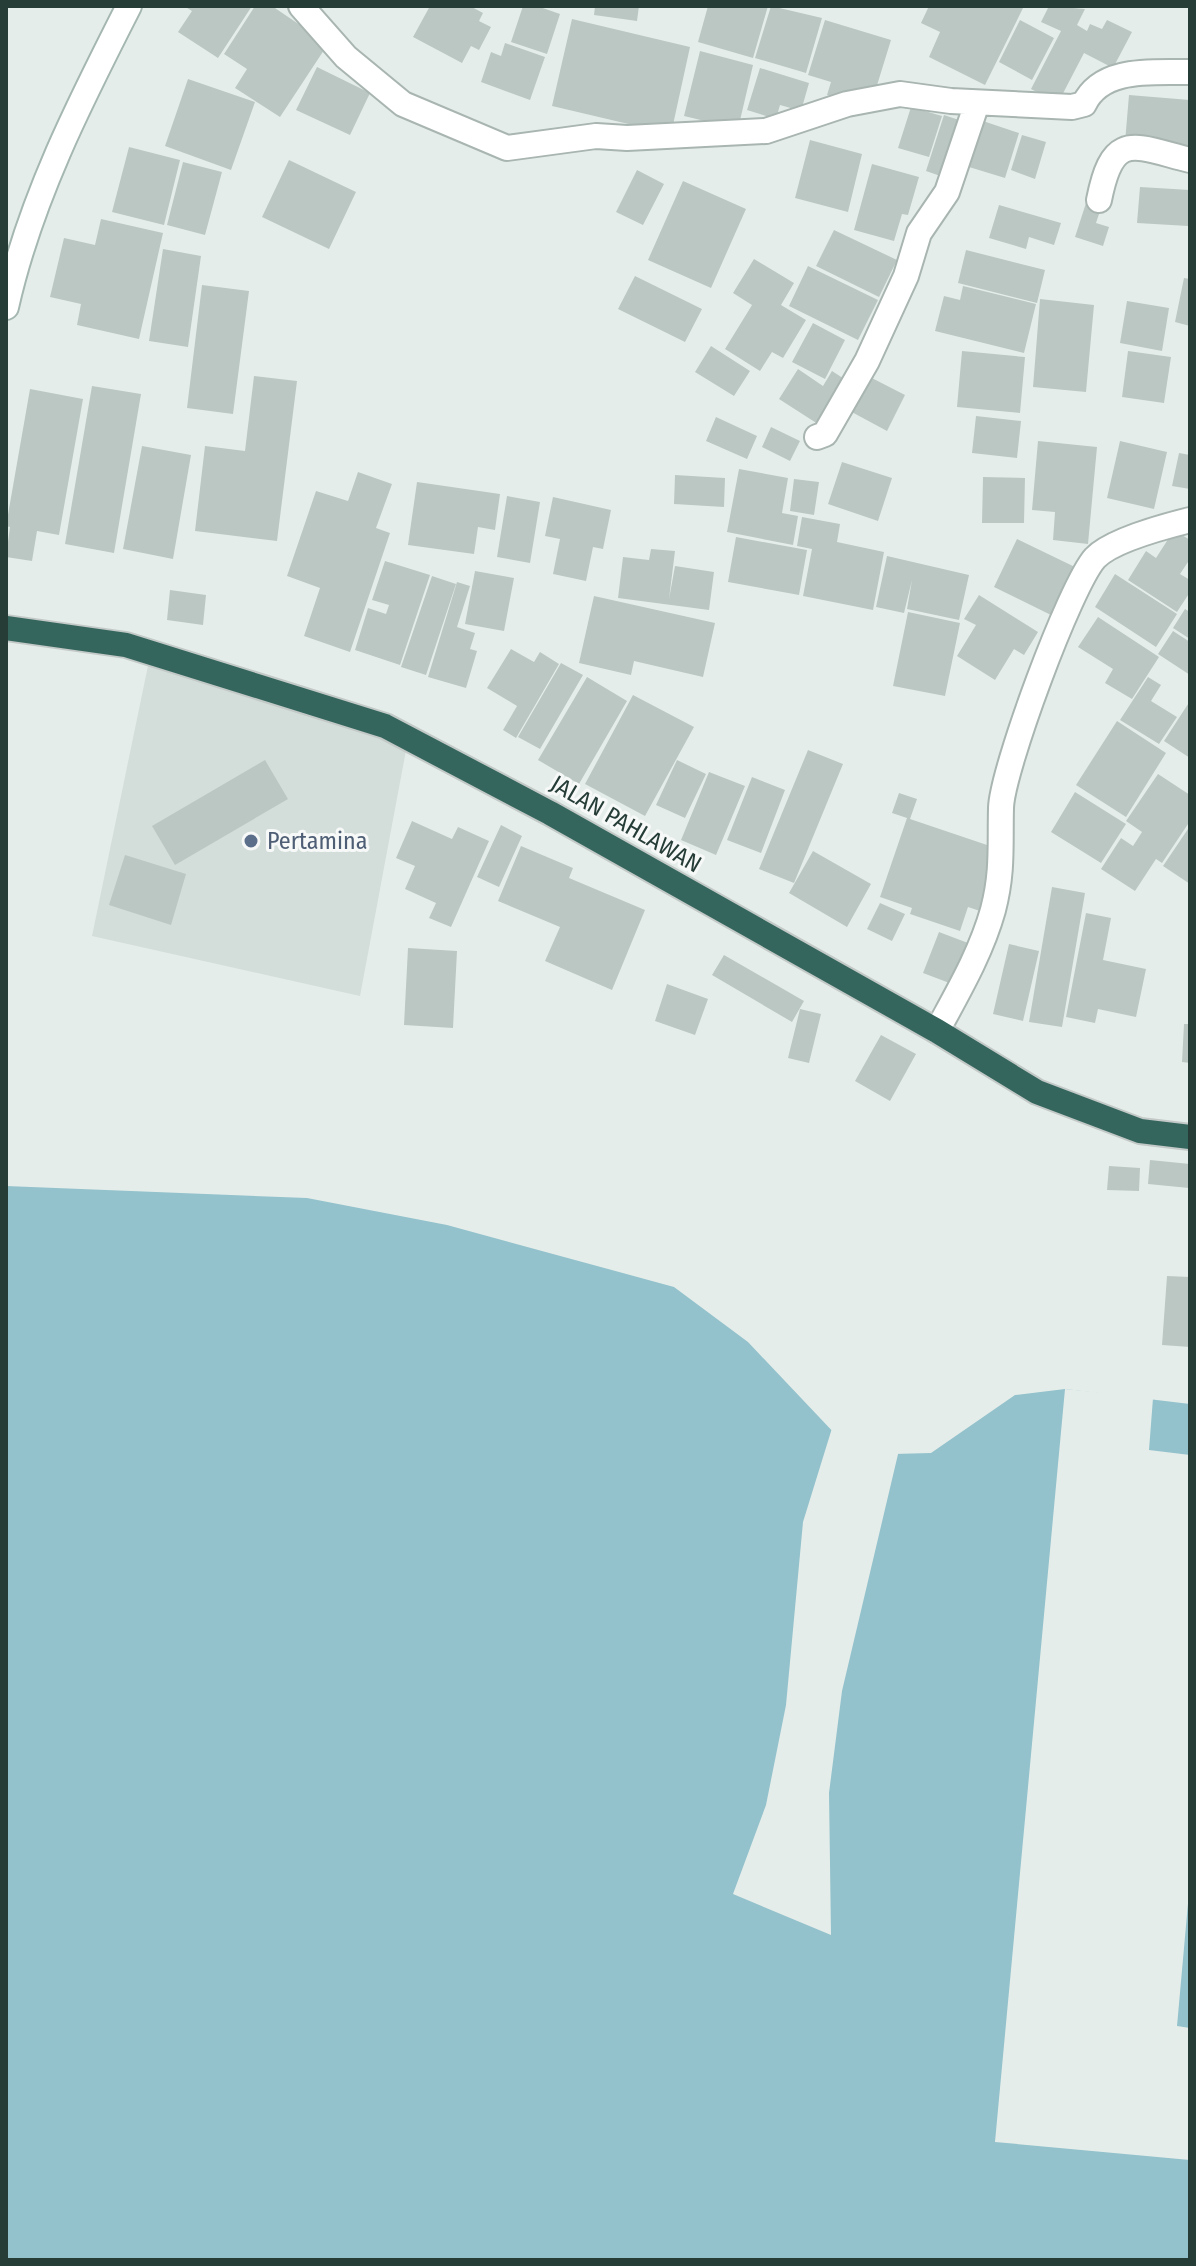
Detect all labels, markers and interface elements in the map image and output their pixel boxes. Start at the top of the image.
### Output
street label: JALAN PAHLAWAN [546,770,706,878]
place label: Pertamina [267,827,367,855]
marker: Pertamina [242,832,260,850]

